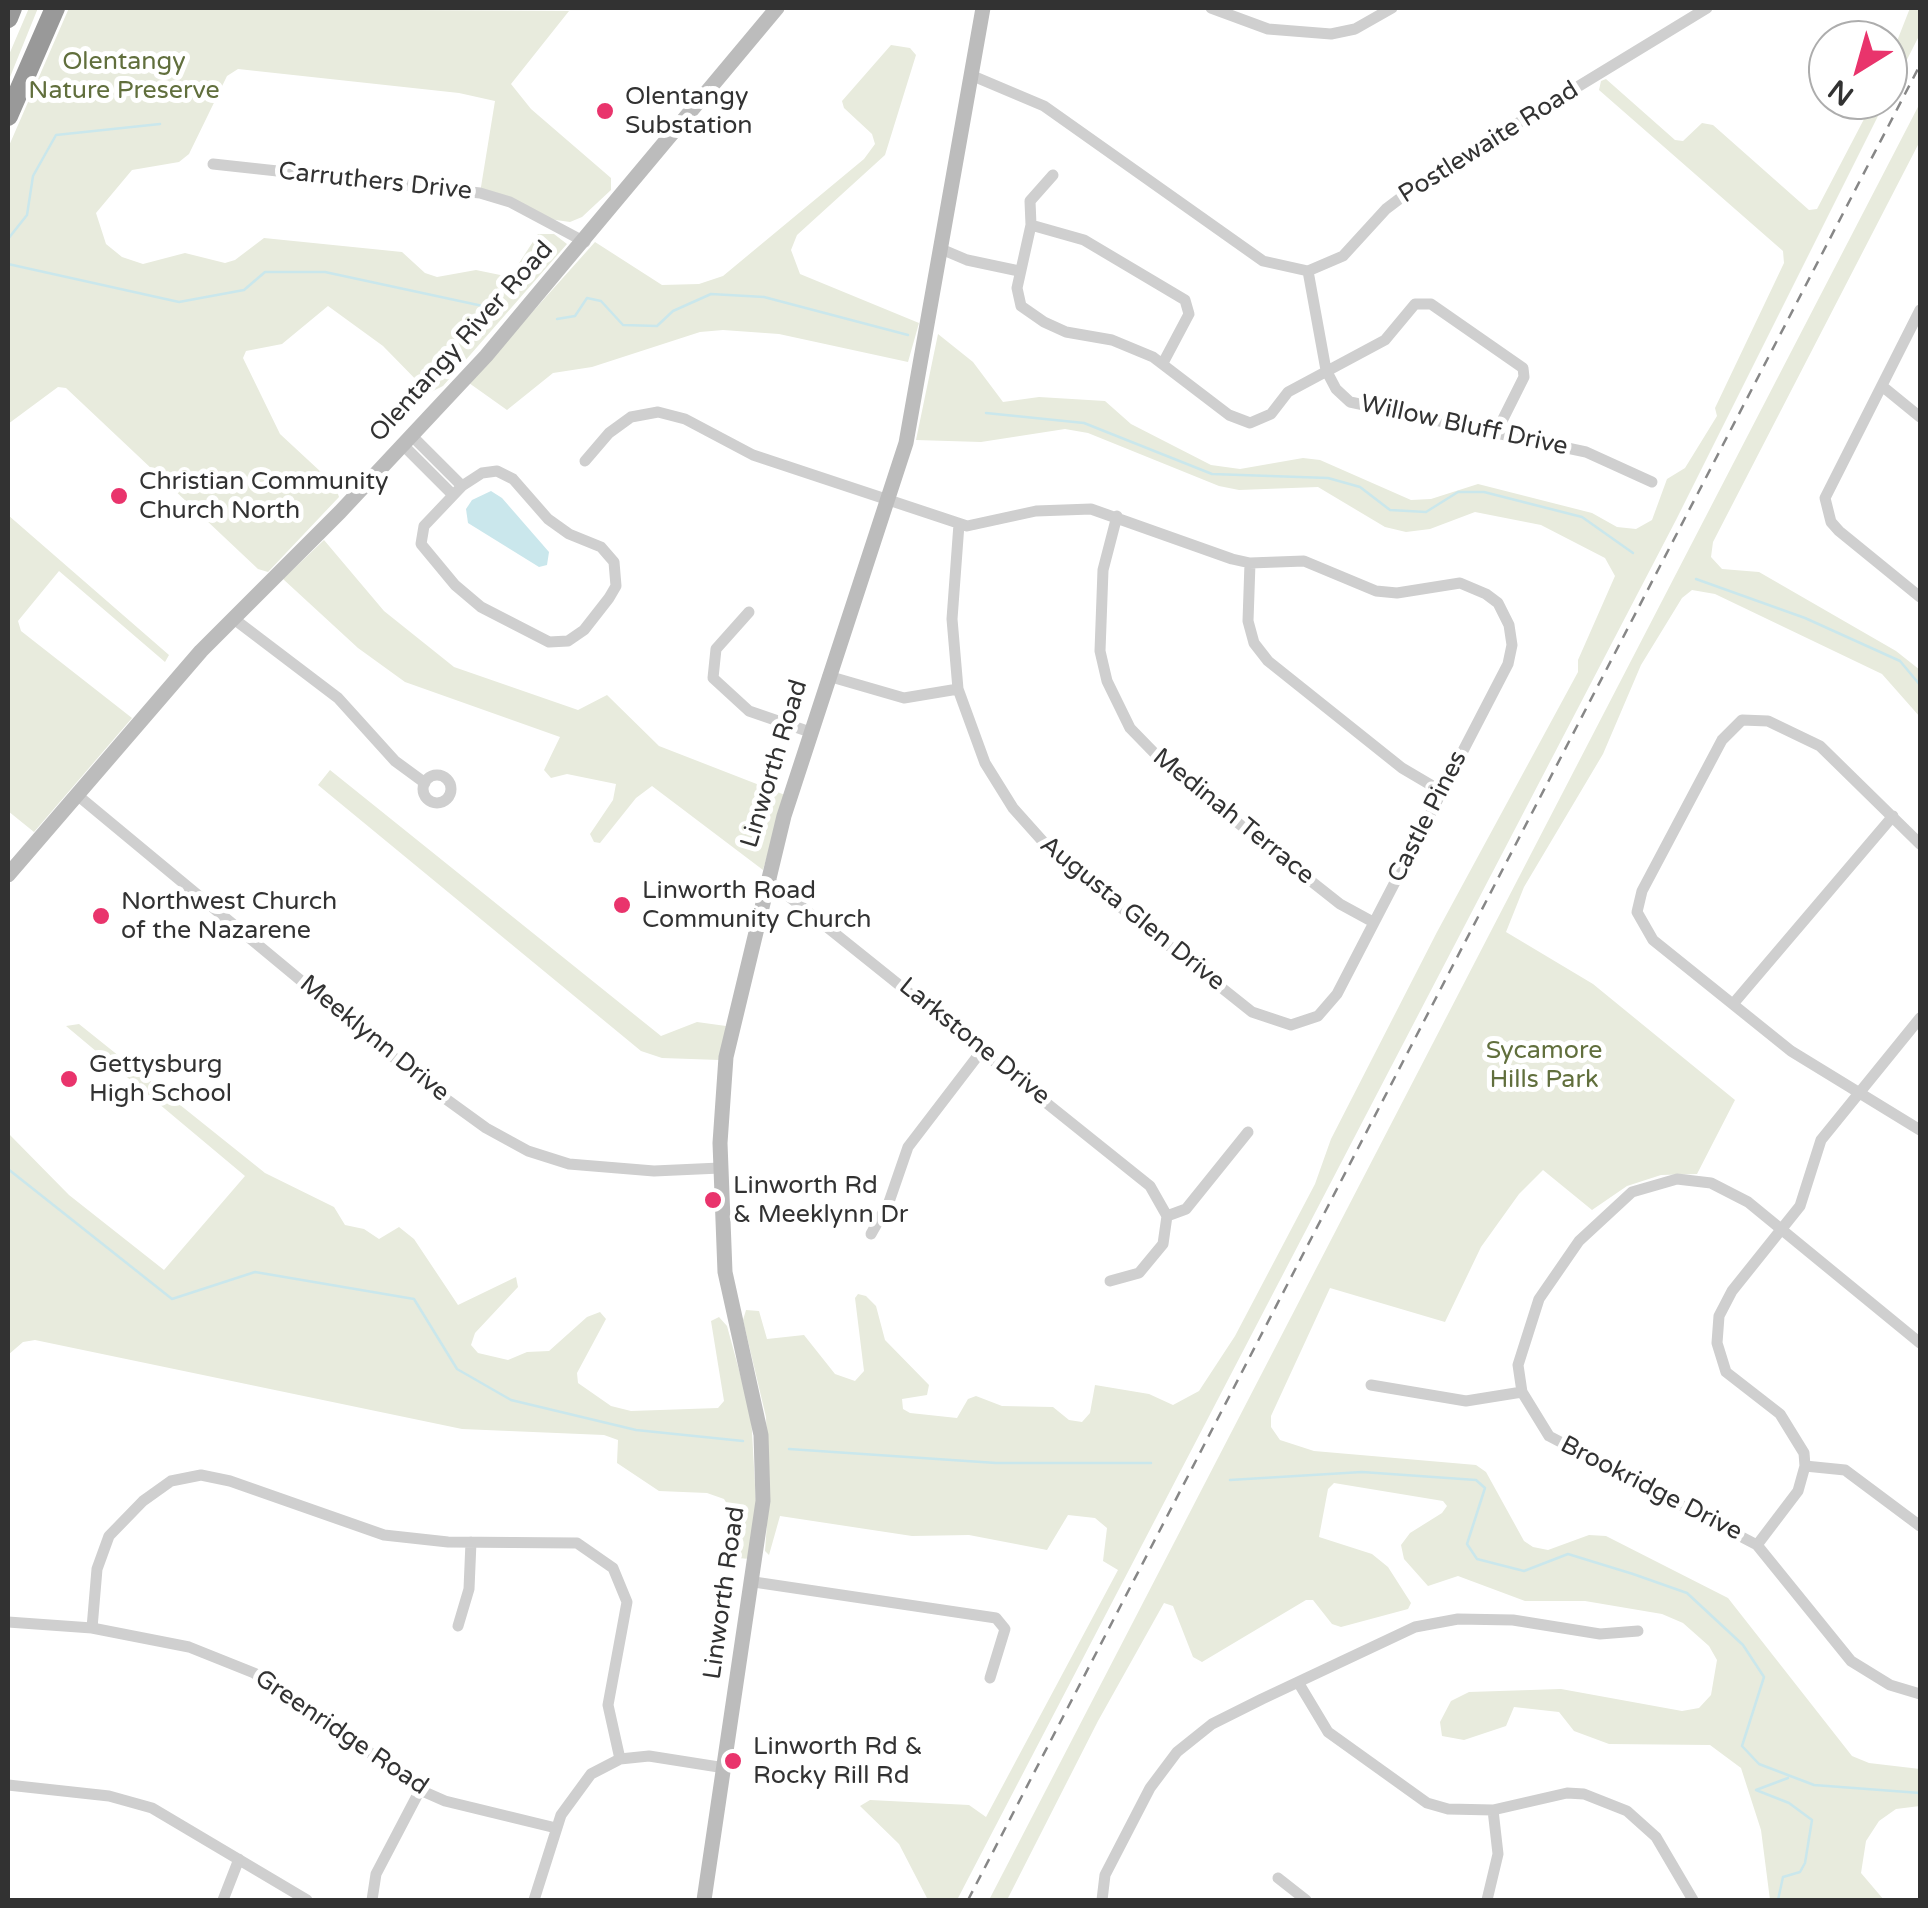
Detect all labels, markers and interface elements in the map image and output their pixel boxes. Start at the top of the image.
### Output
north arrow [1808,20,1908,120]
park label: Olentangy Nature Preserve [28,47,220,106]
text: N [1822,72,1860,113]
street label: Postlewaite Road [1394,76,1584,210]
place label: Olentangy Substation [625,82,753,141]
marker: Olentangy Substation [594,100,616,122]
street label: Carruthers Drive [277,157,473,207]
street label: Olentangy River Road [364,235,560,449]
street label: Willow Bluff Drive [1358,389,1570,463]
place label: Christian Community Church North [139,467,388,526]
marker: Christian Community Church North [108,485,130,507]
street label: Linworth Road [735,676,815,852]
street label: Medinah Terrace [1146,743,1320,891]
street label: Castle Pines [1382,746,1474,888]
street label: Augusta Glen Drive [1034,830,1230,998]
place label: Linworth Road Community Church [642,876,871,935]
place label: Northwest Church of the Nazarene [121,887,337,946]
marker: Linworth Road Community Church [611,894,633,916]
marker: Northwest Church of the Nazarene [90,905,112,927]
street label: Meeklynn Drive [293,969,455,1109]
street label: Larkstone Drive [892,972,1056,1112]
park label: Sycamore Hills Park [1486,1036,1602,1095]
place label: Gettysburg High School [89,1050,232,1109]
marker: Gettysburg High School [58,1068,80,1090]
place label: Linworth Rd & Meeklynn Dr [733,1171,908,1230]
marker: Linworth Rd & Meeklynn Dr [702,1189,724,1211]
street label: Brookridge Drive [1555,1430,1747,1548]
street label: Linworth Road [698,1505,752,1681]
street label: Greenridge Road [249,1664,433,1802]
place label: Linworth Rd & Rocky Rill Rd [753,1732,923,1791]
marker: Linworth Rd & Rocky Rill Rd [722,1750,744,1772]

